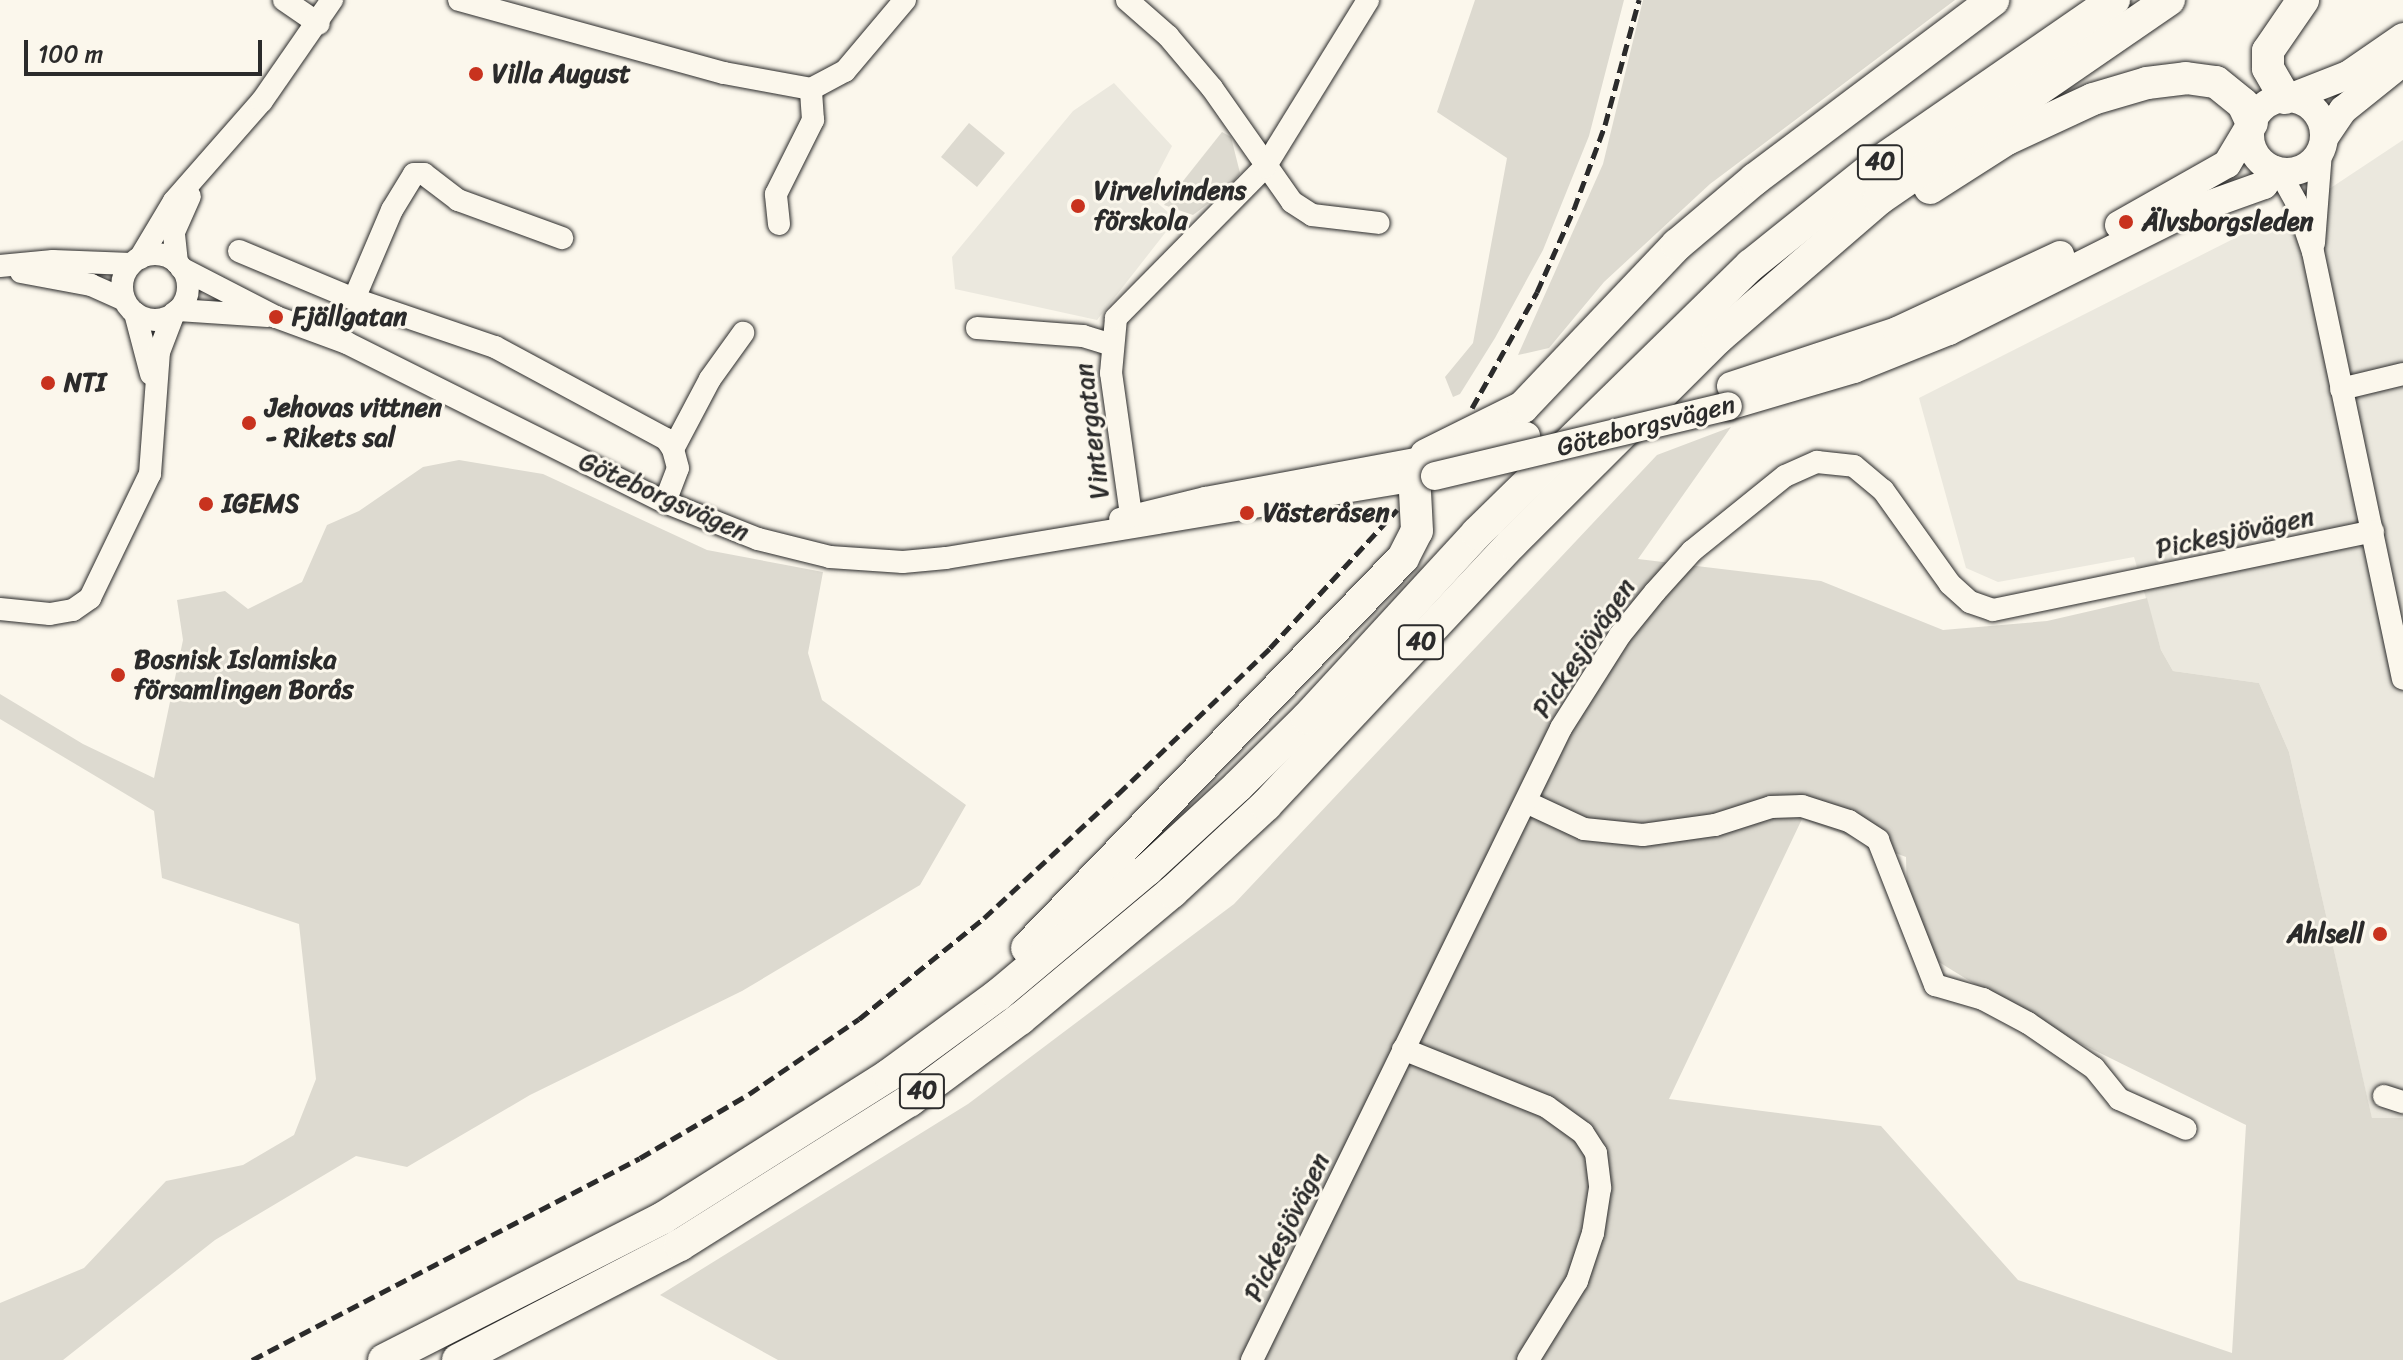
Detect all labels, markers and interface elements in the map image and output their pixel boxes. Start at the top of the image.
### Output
scale bar [28,24,266,74]
text: 100 m [38,33,103,75]
place label: Villa August [492,58,630,90]
marker: Villa August [467,65,485,83]
road number: 40 [1856,142,1904,182]
place label: Virvelvindens förskola [1094,175,1246,236]
marker: Virvelvindens förskola [1069,197,1087,215]
place label: Älvsborgsleden [2142,206,2313,238]
marker: Älvsborgsleden [2117,213,2135,231]
place label: Fjällgatan [292,301,407,333]
marker: Fjällgatan [267,308,285,326]
street label: Vintergatan [1068,361,1116,501]
place label: NTI [64,367,106,399]
marker: NTI [39,374,57,392]
street label: Göteborgsvägen [1554,389,1738,463]
place label: Jehovas vittnen - Rikets sal [265,392,442,454]
marker: Jehovas vittnen - Rikets sal [240,414,258,432]
street label: Göteborgsvägen [574,446,754,548]
place label: IGEMS [222,488,299,520]
marker: IGEMS [197,495,215,513]
place label: Västeråsen [1263,497,1389,529]
street label: Pickesjövägen [2153,501,2317,565]
marker: Västeråsen [1238,504,1256,522]
street label: Pickesjövägen [1526,573,1642,723]
road number: 40 [1397,622,1445,662]
place label: Bosnisk Islamiska församlingen Borås [134,644,353,706]
marker: Bosnisk Islamiska församlingen Borås [109,666,127,684]
place label: Ahlsell [2287,918,2364,950]
marker: Ahlsell [2371,925,2389,943]
road number: 40 [898,1071,946,1111]
street label: Pickesjövägen [1238,1148,1336,1306]

